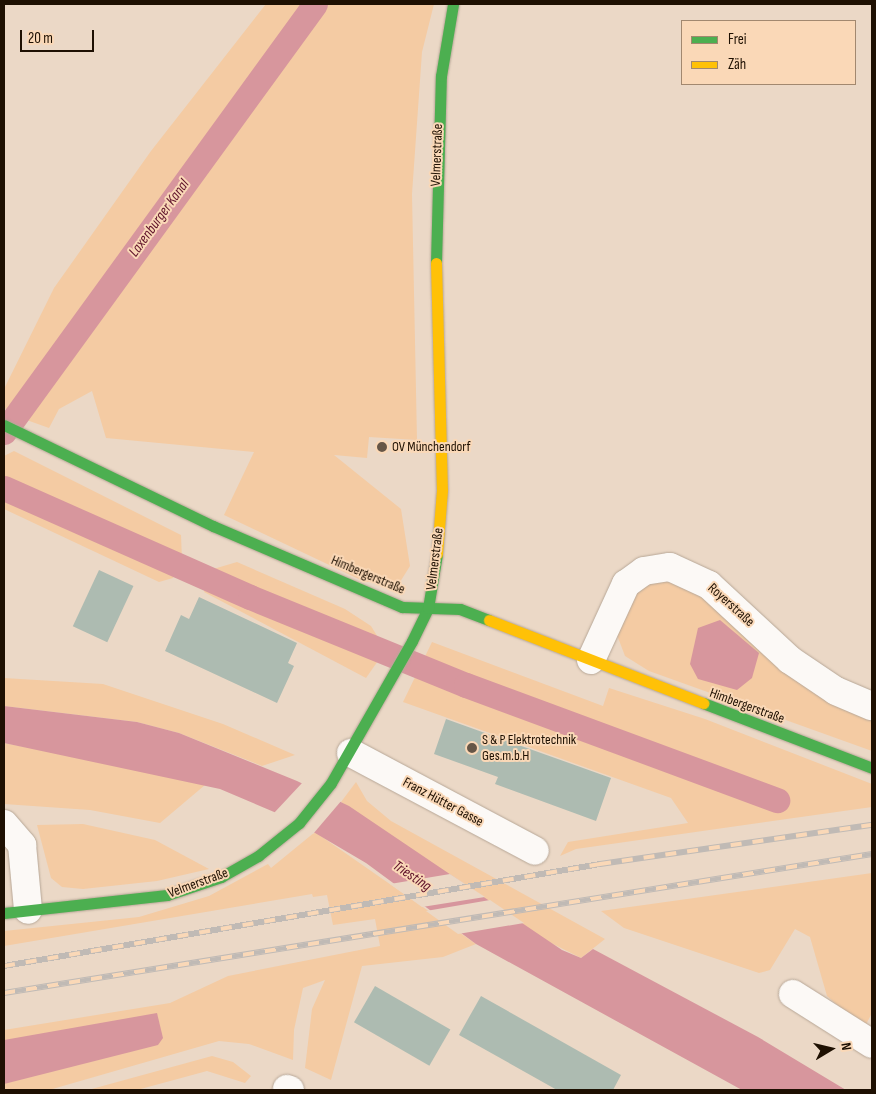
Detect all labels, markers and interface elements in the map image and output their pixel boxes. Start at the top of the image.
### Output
scale bar [22,20,96,52]
legend [681,20,856,85]
text: 20 m [28,29,53,48]
text: Frei [728,30,747,49]
text: Zäh [728,55,746,74]
street label: Velmerstraße [428,123,446,187]
water label: Laxenburger Kanal [125,176,193,260]
place label: OV Münchendorf [392,439,471,455]
marker: OV Münchendorf [376,441,388,453]
street label: Velmerstraße [423,527,447,591]
street label: Himbergerstraße [328,552,408,598]
street label: Royerstraße [704,580,758,630]
street label: Himbergerstraße [707,685,787,727]
place label: S & P Elektrotechnik Ges.m.b.H [482,732,576,764]
marker: S & P Elektrotechnik Ges.m.b.H [466,742,478,754]
street label: Franz Hütter Gasse [400,774,486,830]
water label: Triesting [389,857,435,895]
street label: Velmerstraße [166,864,230,902]
north arrow [806,1024,856,1074]
text: N [837,1042,855,1052]

